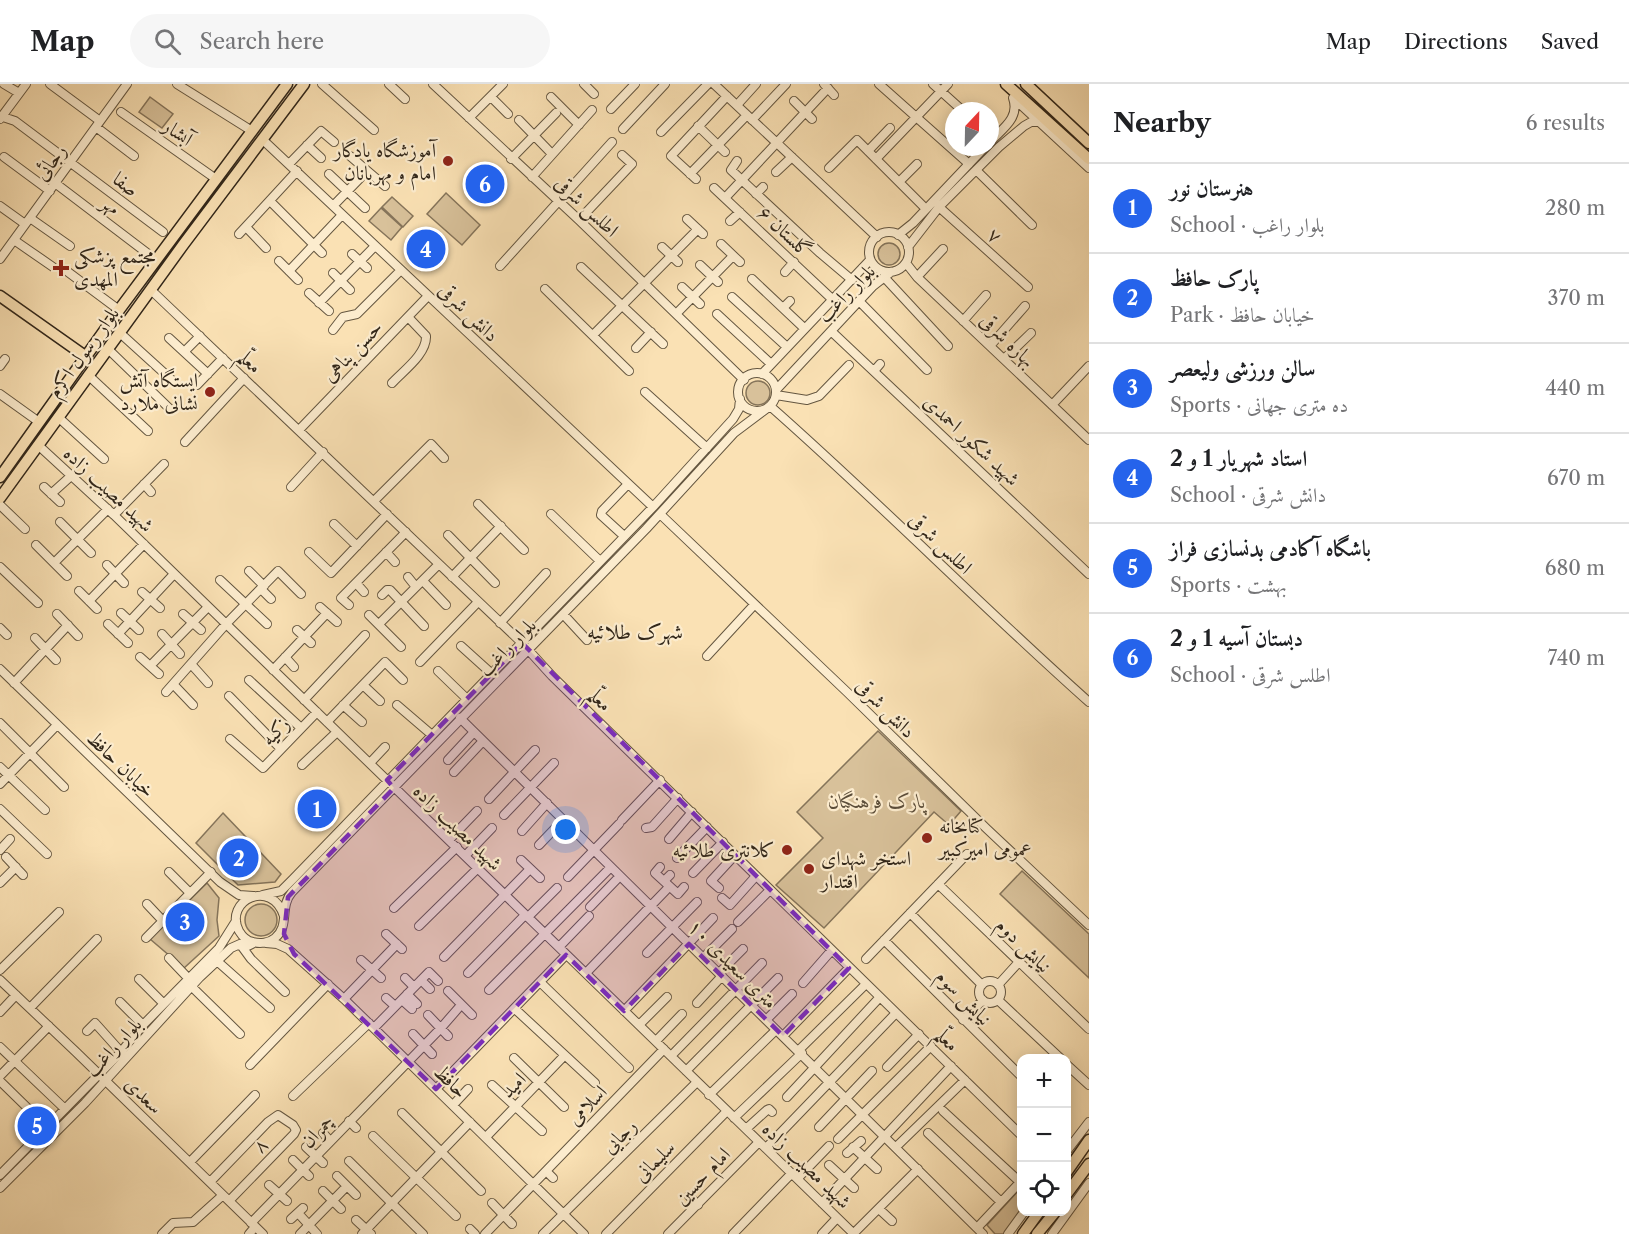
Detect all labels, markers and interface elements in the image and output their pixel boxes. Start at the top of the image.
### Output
search box [130,14,550,68]
text: Map [30,24,94,58]
icon: search [151,25,184,58]
text: Search here [199,28,324,55]
text: Map [1326,29,1371,54]
text: Directions [1404,29,1508,54]
text: Saved [1541,29,1599,54]
north arrow [945,102,999,156]
text: Nearby [1113,107,1211,139]
text: 6 results [1526,111,1605,135]
street label: آبشار [157,112,200,152]
place label: آموزشگاه یادگار امام و مهربانان [332,137,439,191]
street label: رجائی [29,139,71,185]
marker: آموزشگاه یادگار امام و مهربانان [441,154,455,168]
pin: 6 [466,162,504,206]
street label: صفا [108,167,144,201]
street label: اطلس شرقی [549,170,624,243]
text: هنرستان نور [1170,175,1254,202]
street label: مهر [95,189,125,221]
text: 1 [1128,196,1137,220]
text: 280 m [1545,196,1605,220]
street label: گلستان ۶ [753,200,817,262]
text: School · بلوار راغب [1170,213,1324,237]
street label: ۷ [983,222,1007,248]
pin: 4 [406,226,446,272]
place label: مجتمع پزشکی المهدی [74,244,155,291]
marker: مجتمع پزشکی المهدی [52,259,70,277]
street label: بلوار راغب [812,259,882,329]
text: پارک حافظ [1170,265,1258,292]
street label: دانش شرقی [432,277,504,348]
text: 2 [1127,286,1138,310]
text: 370 m [1548,286,1605,310]
street label: بلوار رسول اکرم [42,302,129,406]
text: Park · خیابان حافظ [1170,303,1315,327]
street label: بهاره شرقی [974,308,1041,374]
street label: حسن پناهی [317,315,389,388]
street label: معلّم [227,342,269,385]
text: سالن ورزشی ولیعصر [1170,355,1315,382]
place label: ایستگاه آتش نشانی ملارد [120,367,198,415]
text: 3 [1127,376,1138,400]
text: 440 m [1545,376,1605,400]
marker: ایستگاه آتش نشانی ملارد [203,385,217,399]
street label: شهید شکور احمدی [918,389,1025,491]
text: Sports · ده متری جهانی [1170,393,1348,417]
street label: شهید مصیب زاده [58,441,159,538]
text: استاد شهریار 1 و 2 [1170,445,1307,472]
text: 4 [1127,466,1138,490]
text: 670 m [1547,466,1605,490]
text: School · دانش شرقی [1170,483,1326,507]
street label: اطلس شرقی [903,507,978,580]
text: باشگاه آکادمی بدنسازی فراز [1170,535,1371,562]
text: 5 [1127,556,1138,580]
text: 680 m [1545,556,1605,580]
text: Sports · بهشت [1170,573,1287,597]
street label: بلوار راغب [473,613,543,683]
district label: شهرک طلائیه [587,619,683,646]
text: دبستان آسیه 1 و 2 [1170,625,1303,652]
text: 6 [1127,646,1138,670]
text: 740 m [1548,646,1605,670]
text: School · اطلس شرقی [1170,663,1330,687]
street label: دانش شرقی [850,673,921,744]
street label: معلّم [577,680,619,723]
street label: زکیه [256,712,294,750]
street label: خیابان حافظ [82,726,160,802]
street label: شهید مصیب زاده [407,779,508,877]
pin: 1 [298,786,336,832]
park label: پارک فرهنگیان [828,789,928,816]
place label: کتابخانه عمومی امیرکبیر [937,814,1032,862]
your location [551,815,580,844]
marker: کتابخانه عمومی امیرکبیر [920,831,934,845]
pin: 2 [220,836,258,880]
place label: کلانتری طلائیه [672,838,775,862]
marker: کلانتری طلائیه [780,843,794,857]
place label: استخر شهدای اقتدار [819,846,911,893]
marker: استخر شهدای اقتدار [802,862,816,876]
pin: 3 [166,900,204,944]
street label: نیایش دوم [987,913,1057,982]
street label: ۱۰ متری سعیدی [683,914,783,1014]
street label: نیایش سوم [927,964,997,1034]
street label: بلوار راغب [80,1012,148,1083]
street label: معلّم [924,1020,966,1063]
map controls [1017,1054,1071,1216]
button: + [1017,1054,1071,1108]
street label: حافظ [429,1059,473,1103]
street label: امید [495,1067,531,1103]
street label: سعدی [120,1071,168,1119]
street label: اسلامی [562,1080,612,1130]
pin: 5 [18,1104,57,1148]
button: − [1017,1108,1071,1162]
street label: چمران [295,1109,339,1153]
street label: رجایی [597,1114,643,1160]
street label: شهید مصیب زاده [756,1117,857,1215]
street label: ۸ [247,1132,273,1158]
street label: سلیمانی [628,1135,680,1187]
street label: امام حسین [669,1142,740,1214]
button: locate [1017,1162,1071,1216]

